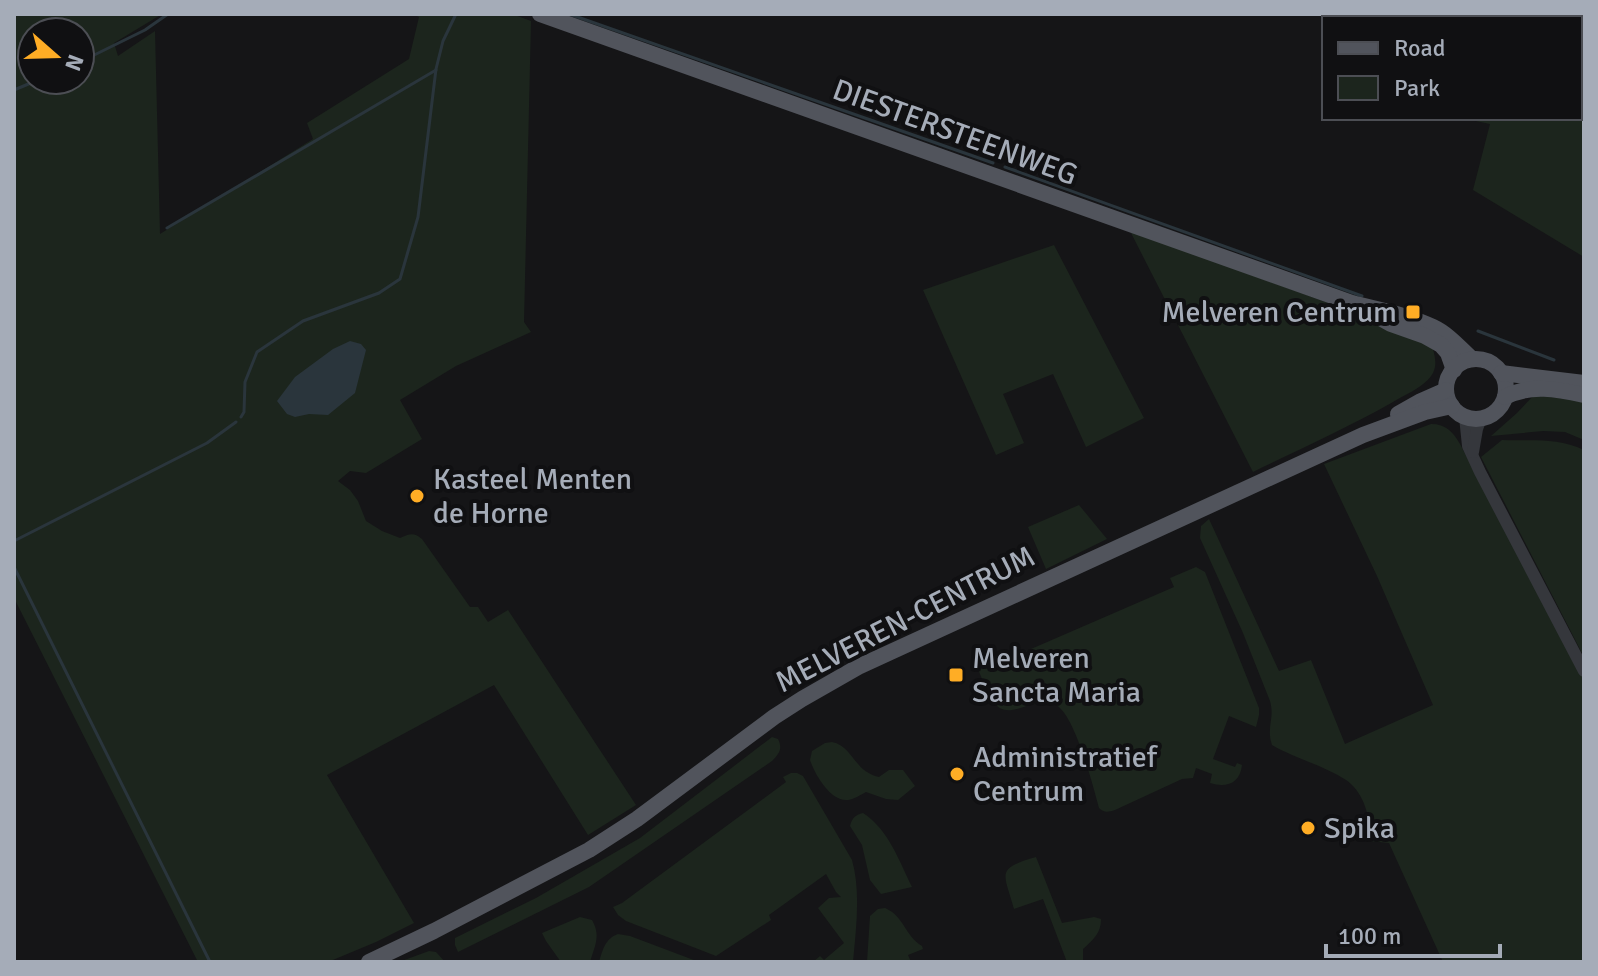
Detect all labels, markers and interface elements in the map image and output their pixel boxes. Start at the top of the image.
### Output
north arrow [16,16,96,96]
legend [1322,16,1582,120]
text: Road [1394,33,1445,63]
text: N [59,51,90,74]
street label: DIESTERSTEENWEG [828,71,1082,194]
text: Park [1394,73,1440,103]
place label: Melveren Centrum [1161,294,1397,331]
marker: Melveren Centrum [1404,303,1422,321]
place label: Kasteel Menten de Horne [433,461,632,532]
marker: Kasteel Menten de Horne [408,487,426,505]
street label: MELVEREN-CENTRUM [769,538,1041,701]
place label: Melveren Sancta Maria [972,640,1141,711]
marker: Melveren Sancta Maria [947,666,965,684]
place label: Administratief Centrum [973,739,1159,810]
marker: Administratief Centrum [948,765,966,783]
place label: Spika [1324,810,1395,847]
marker: Spika [1299,819,1317,837]
scale bar [1326,908,1500,958]
text: 100 m [1338,921,1401,951]

